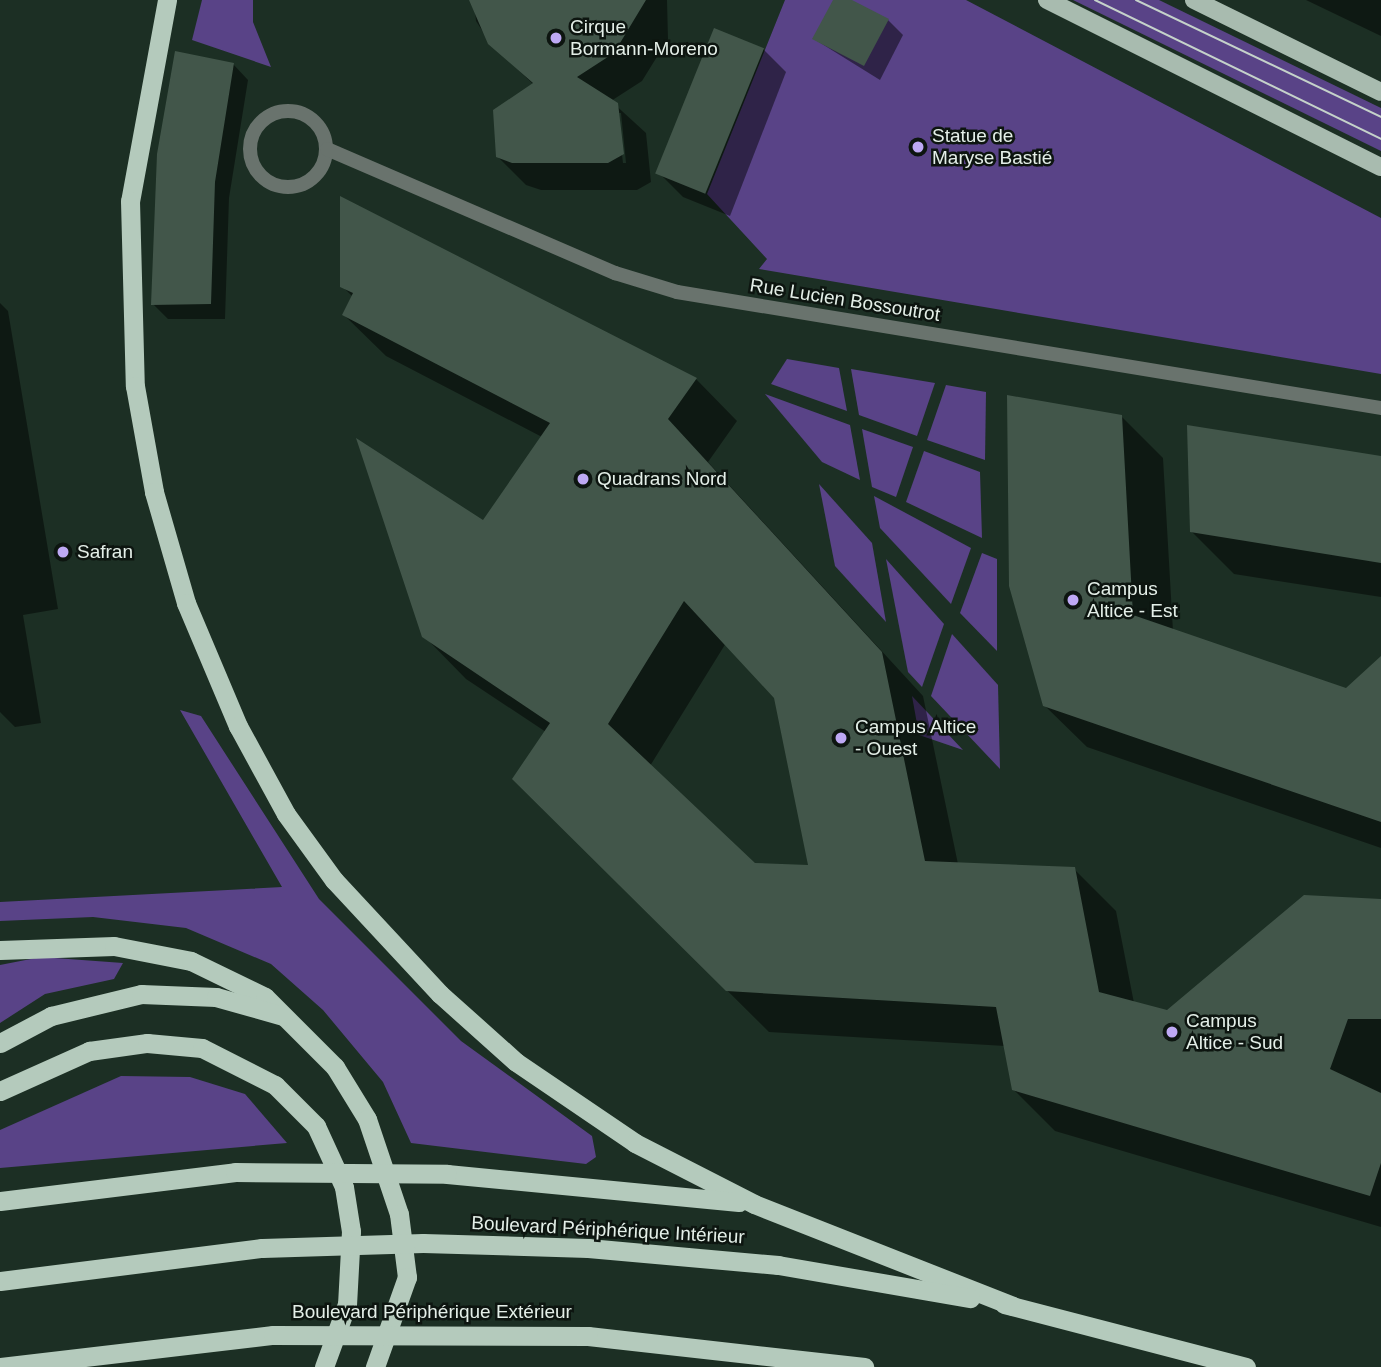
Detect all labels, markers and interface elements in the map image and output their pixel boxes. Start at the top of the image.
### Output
place label: Cirque Bormann-Moreno [570,16,718,60]
marker: Cirque Bormann-Moreno [548,30,564,46]
place label: Statue de Maryse Bastié [932,125,1052,169]
marker: Statue de Maryse Bastié [910,139,926,155]
street label: Rue Lucien Bossoutrot [748,274,942,326]
place label: Quadrans Nord [597,468,727,490]
marker: Quadrans Nord [575,471,591,487]
place label: Safran [77,541,133,563]
marker: Safran [55,544,71,560]
place label: Campus Altice - Est [1087,578,1178,622]
marker: Campus Altice - Est [1065,592,1081,608]
place label: Campus Altice - Ouest [855,716,977,760]
marker: Campus Altice - Ouest [833,730,849,746]
place label: Campus Altice - Sud [1186,1010,1283,1054]
marker: Campus Altice - Sud [1164,1024,1180,1040]
street label: Boulevard Périphérique Intérieur [471,1211,745,1249]
street label: Boulevard Périphérique Extérieur [292,1301,572,1323]

